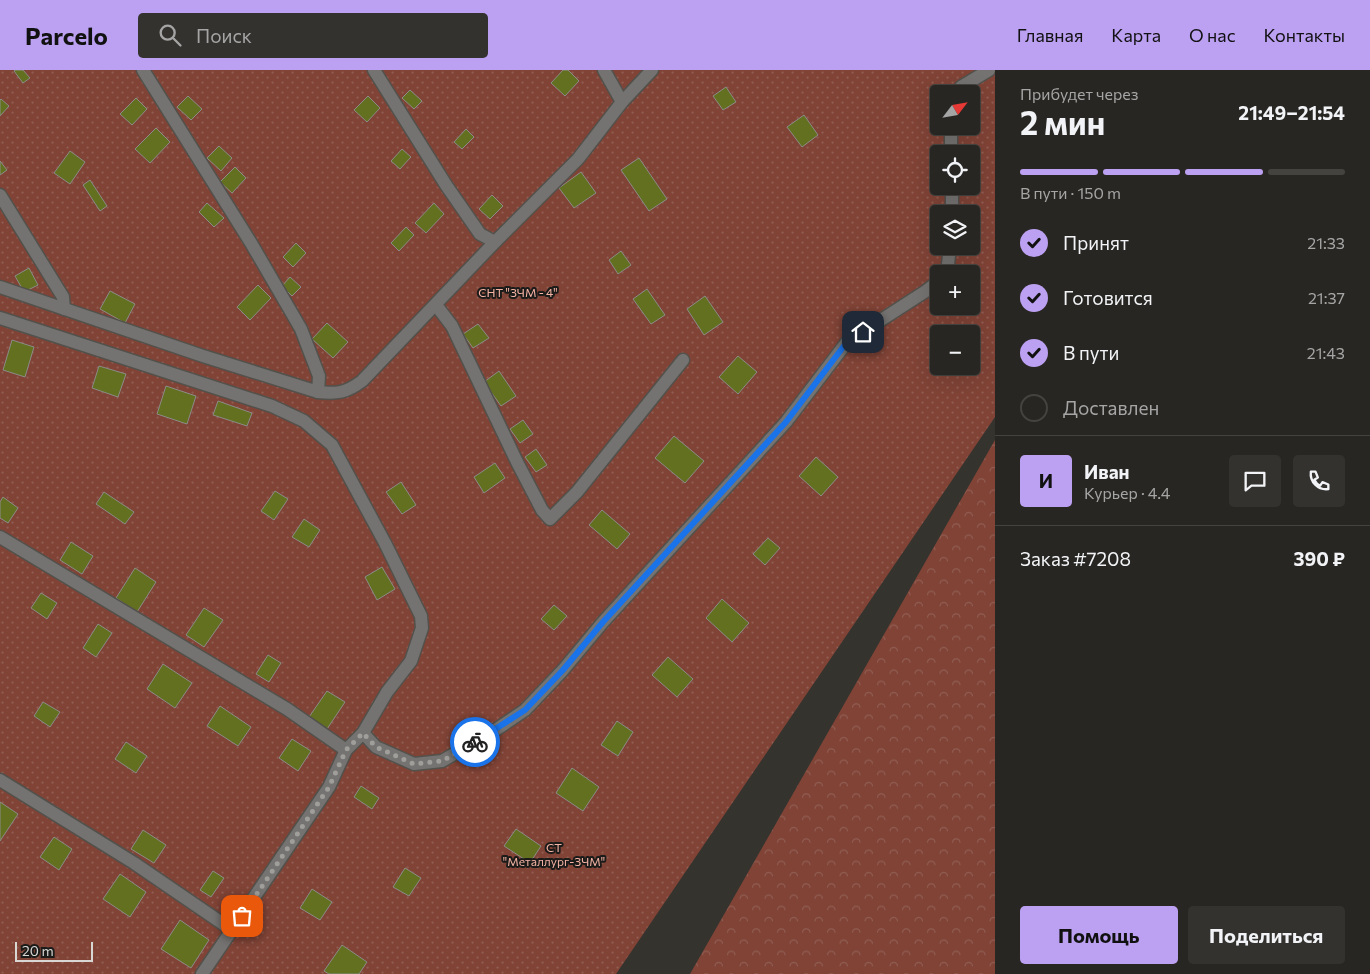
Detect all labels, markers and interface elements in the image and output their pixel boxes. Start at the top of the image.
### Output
search box [138,13,488,58]
text: Parcelo [25,21,108,50]
icon: search [156,21,184,49]
text: Поиск [196,24,252,47]
text: Главная [1017,24,1083,46]
text: Карта [1111,24,1161,46]
text: О нас [1189,24,1236,46]
text: Контакты [1264,24,1345,46]
text: Прибудет через [1020,84,1139,103]
north arrow [930,85,980,135]
map controls [930,85,980,375]
text: 21:49–21:54 [1238,101,1345,124]
text: 2 мин [1020,102,1105,142]
button: locate [930,145,980,195]
text: В пути · 150 m [1020,183,1121,202]
button: layers [930,205,980,255]
icon: check [1020,229,1048,257]
text: Принят [1063,231,1129,254]
text: 21:33 [1307,233,1345,252]
button: + [930,265,980,315]
icon: check [1020,284,1048,312]
park label: СНТ "ЗЧМ - 4" [478,285,558,299]
text: Готовится [1063,286,1153,309]
text: 21:37 [1308,288,1345,307]
pin [842,311,884,353]
icon: home [849,318,877,346]
button: − [930,325,980,375]
icon: check [1020,339,1048,367]
text: В пути [1063,341,1119,364]
text: 21:43 [1307,343,1345,362]
text: Доставлен [1063,396,1159,419]
button: chat [1229,455,1281,507]
button: phone [1293,455,1345,507]
text: Иван [1084,460,1130,483]
text: И [1039,469,1053,492]
text: Курьер · 4.4 [1084,483,1170,502]
text: Заказ #7208 [1020,547,1131,570]
text: 390 ₽ [1293,547,1345,570]
courier [450,717,500,767]
icon: bike [461,728,489,756]
park label: СТ "Металлург-ЗЧМ" [503,840,605,868]
pin [221,895,263,937]
icon: bag [228,902,256,930]
button: Помощь [1020,906,1178,964]
button: Поделиться [1188,906,1345,964]
scale bar [15,939,92,962]
text: 20 m [22,942,54,959]

